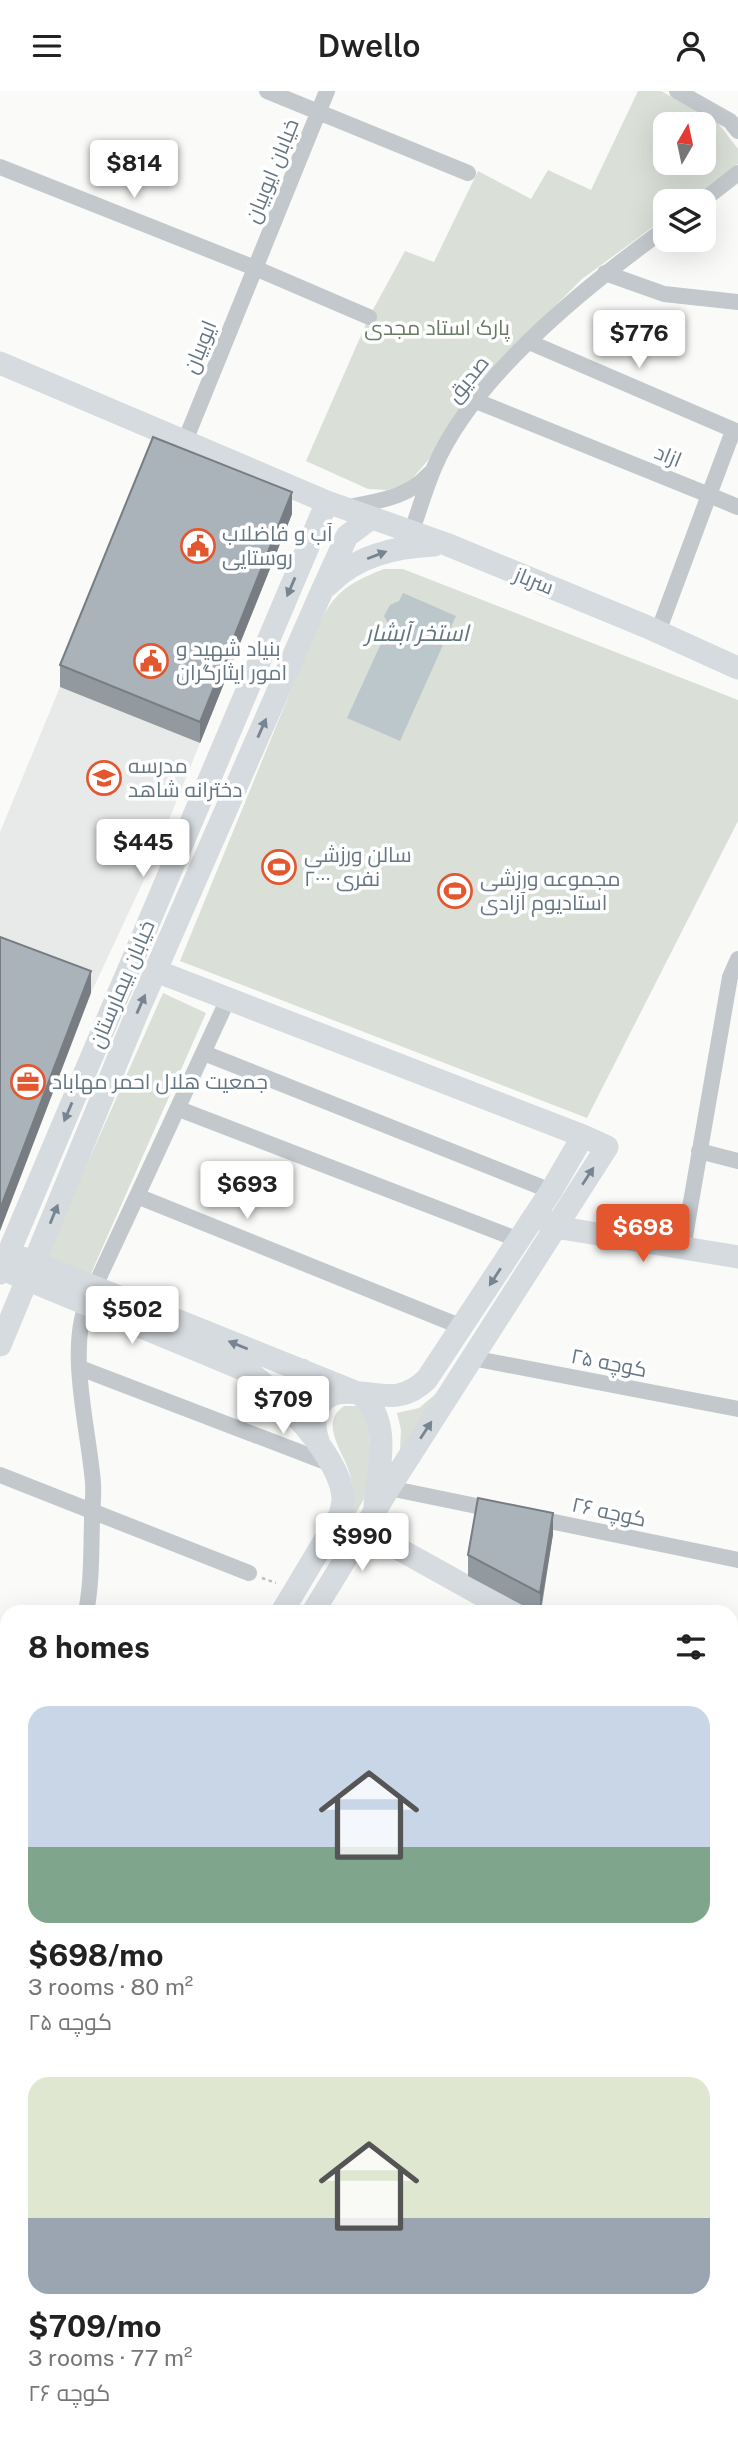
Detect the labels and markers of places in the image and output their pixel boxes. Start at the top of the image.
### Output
pin: $814 [93,141,175,200]
pin: $776 [598,310,680,370]
place label: آب و فاضلاب روستایی [222,521,333,571]
public building icon: آب و فاضلاب روستایی [179,527,217,565]
place label: بنیاد شهید و امور ایثارگران [176,636,287,686]
public building icon: بنیاد شهید و امور ایثارگران [132,642,170,680]
place label: مدرسه دخترانه شاهد [128,753,242,802]
school or university icon: مدرسه دخترانه شاهد [85,759,123,797]
pin: $445 [102,819,184,879]
place label: سالن ورزشی ۲۰۰۰ نفری [304,842,412,892]
sports icon: سالن ورزشی ۲۰۰۰ نفری [260,848,298,886]
place label: مجموعه ورزشی استادیوم آزادی [480,866,621,917]
sports icon: مجموعه ورزشی استادیوم آزادی [436,872,474,910]
office icon: جمعیت هلال احمر مهاباد [9,1063,47,1101]
place label: جمعیت هلال احمر مهاباد [52,1069,268,1095]
pin: $693 [206,1161,288,1221]
pin: $698 [602,1205,684,1264]
pin: $502 [91,1287,173,1346]
pin: $709 [242,1377,324,1436]
pin: $990 [321,1513,403,1573]

